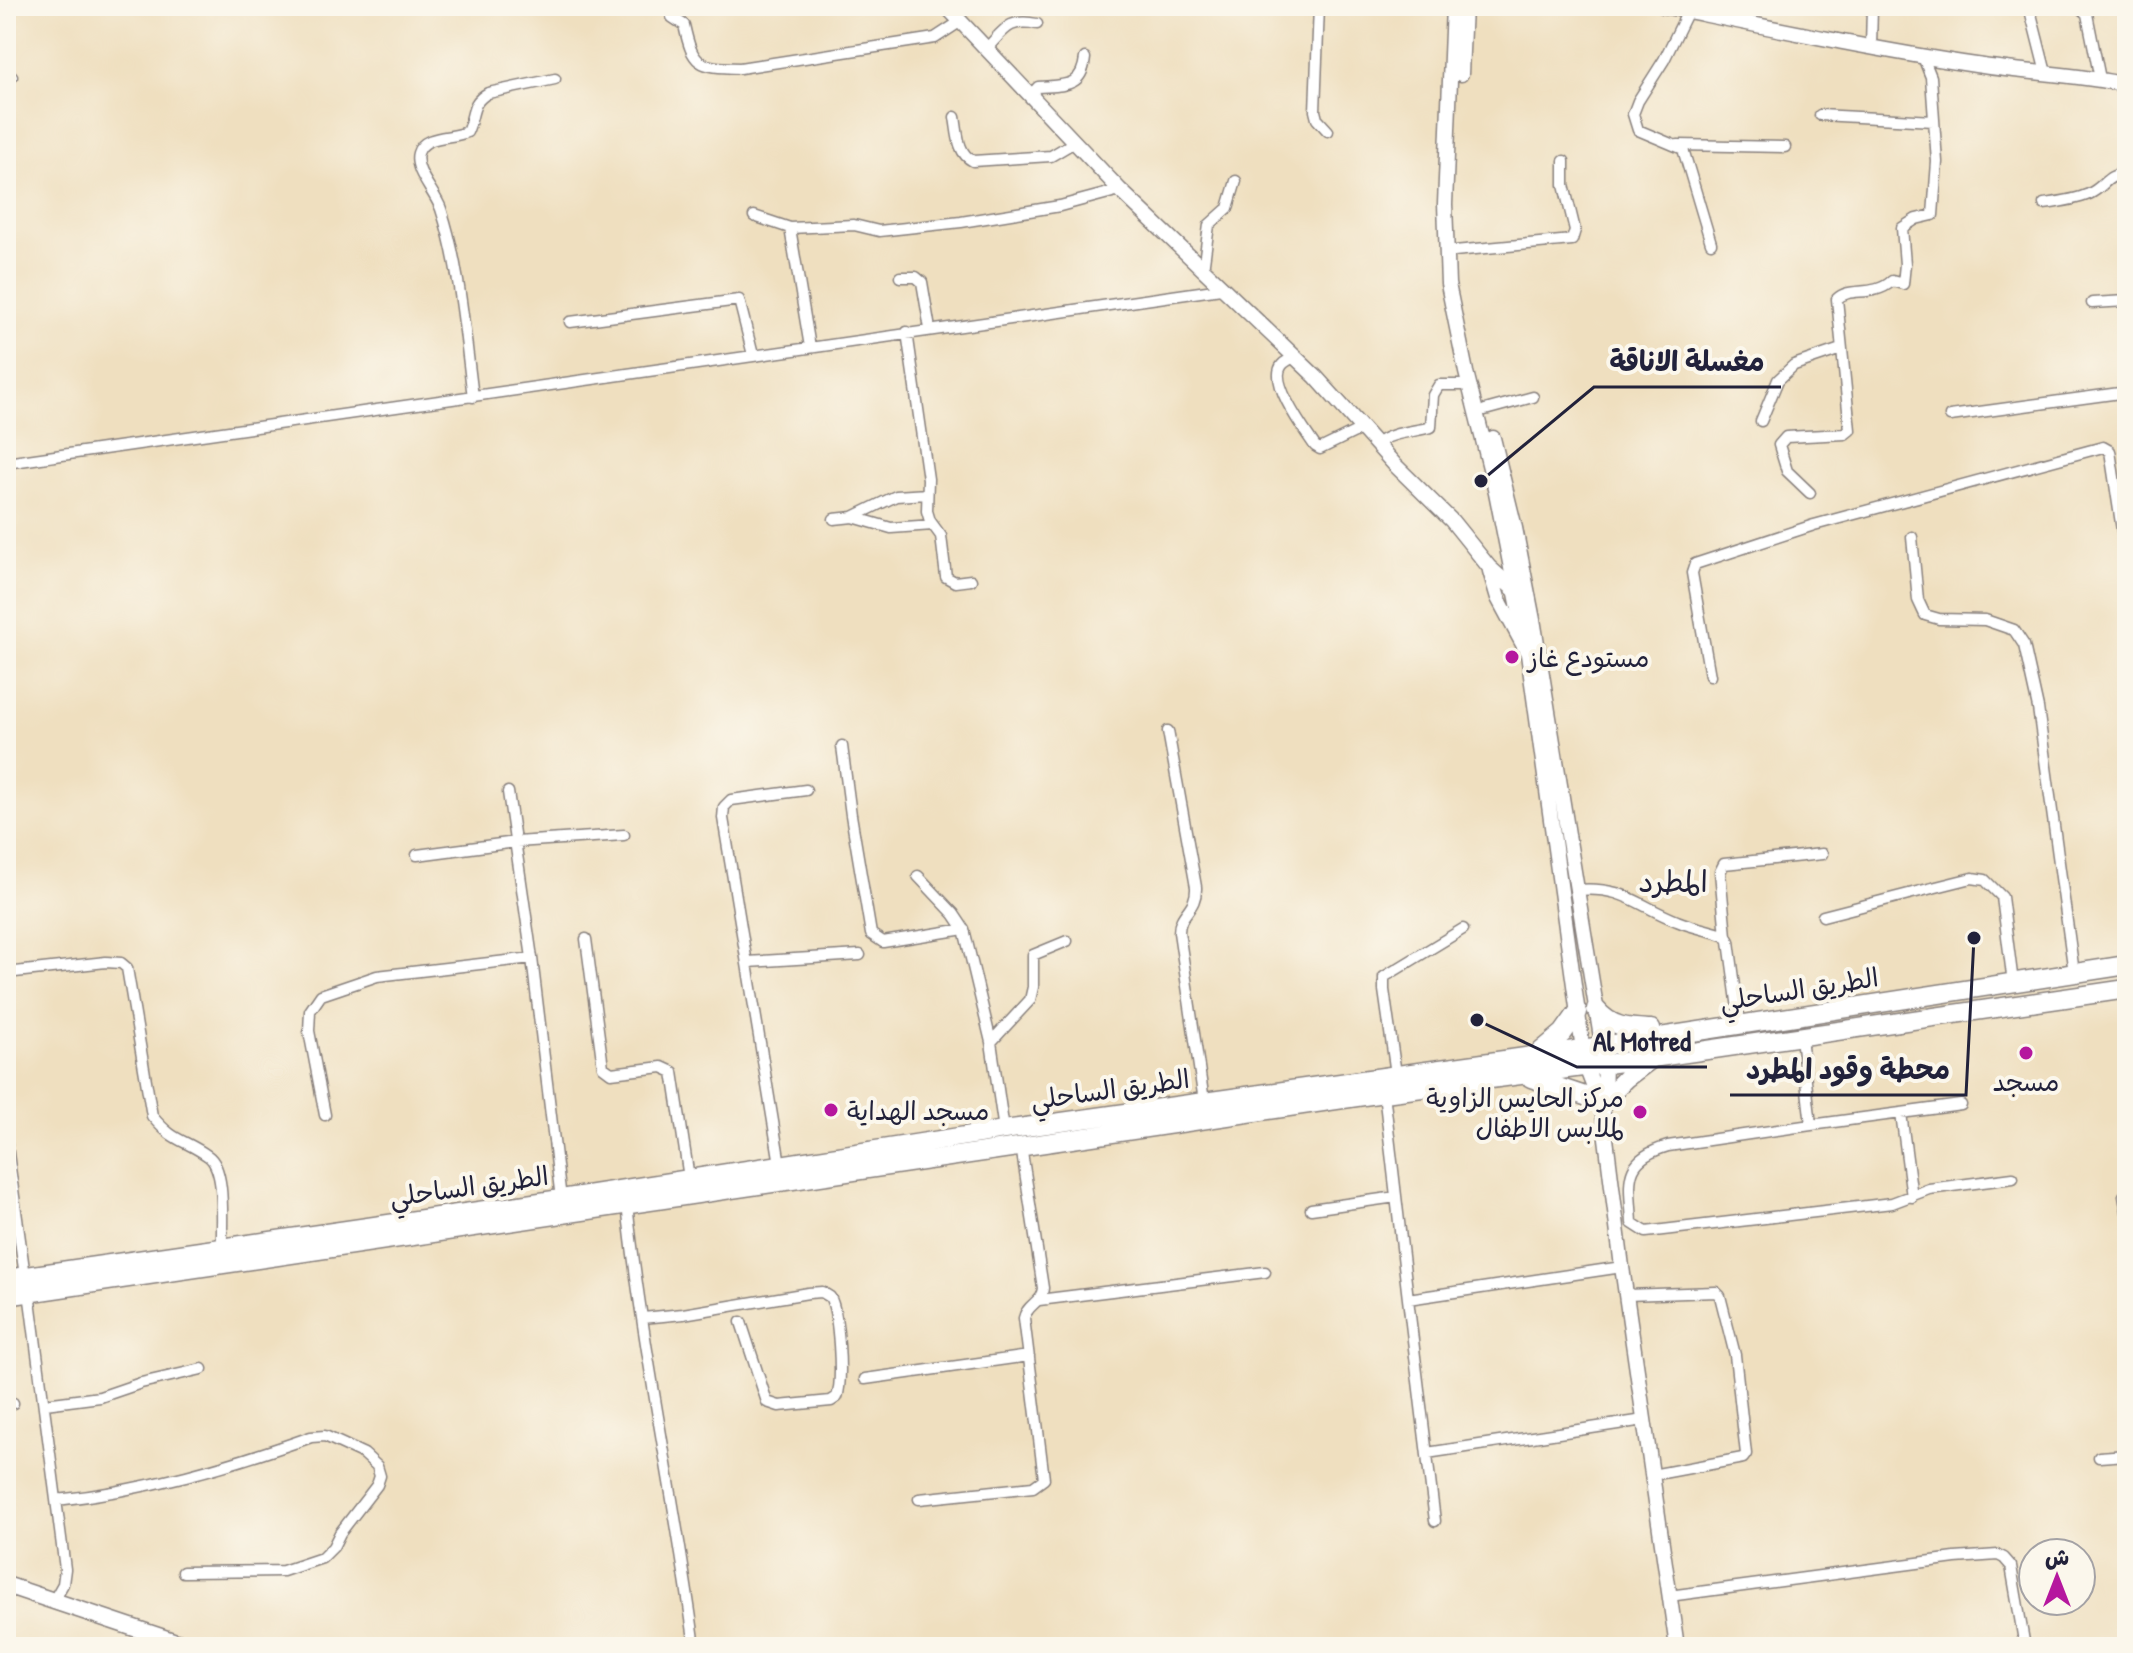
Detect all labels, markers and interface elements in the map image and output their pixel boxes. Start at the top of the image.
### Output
callout: مغسلة الاناقة [1594,335,1781,387]
text: مغسلة الاناقة [1610,342,1764,380]
place label: مستودع غاز [1526,640,1649,676]
marker: مستودع غاز [1503,648,1521,666]
district label: المطرد [1638,861,1708,901]
street label: الطريق الساحلي [1717,959,1882,1025]
callout: Al Motred [1577,1015,1707,1067]
text: Al Motred [1593,1022,1691,1060]
callout: محطة وقود المطرد [1730,1043,1966,1095]
marker: مسجد [2017,1044,2035,1062]
text: محطة وقود المطرد [1746,1050,1950,1088]
street label: الطريق الساحلي [1028,1061,1193,1123]
place label: مسجد [1993,1064,2059,1099]
place label: مركز الحايس الزاوية لملابس الاطفال [1426,1080,1624,1145]
place label: مسجد الهداية [847,1093,989,1128]
marker: مسجد الهداية [822,1101,840,1119]
marker: مركز الحايس الزاوية لملابس الاطفال [1631,1103,1649,1121]
street label: الطريق الساحلي [387,1158,552,1220]
north arrow [2017,1537,2097,1617]
text: ش [2045,1542,2069,1572]

